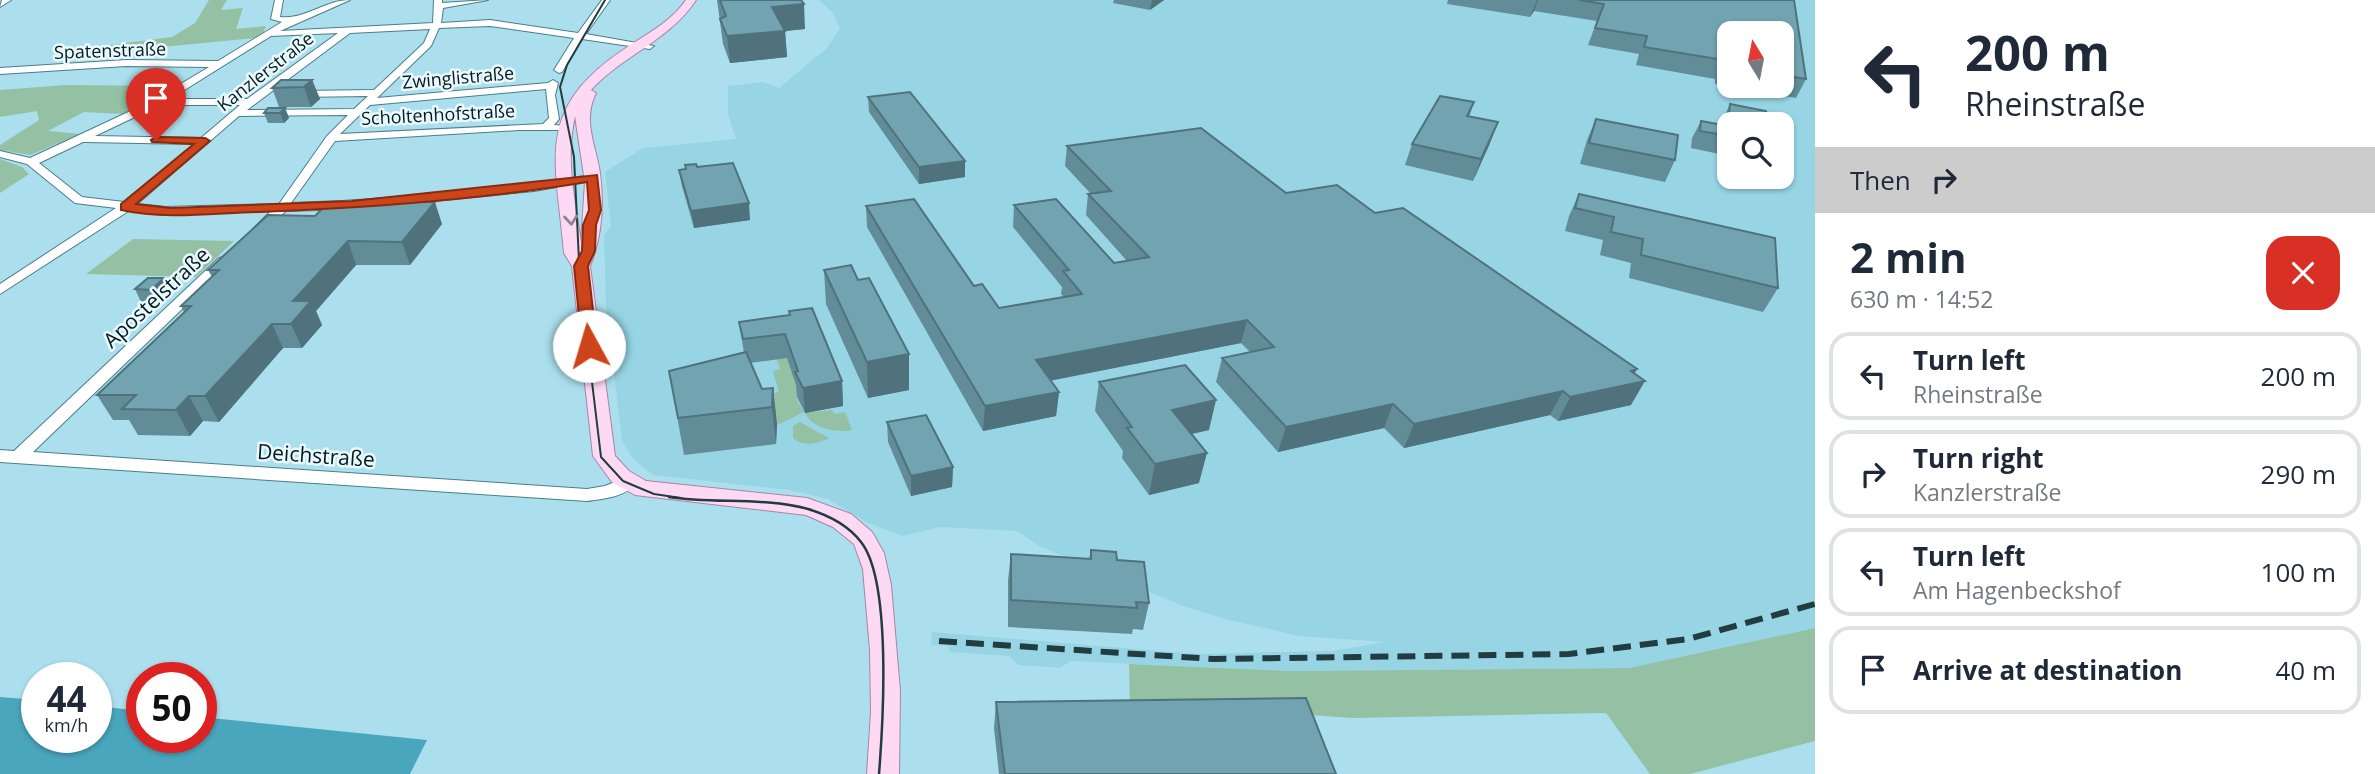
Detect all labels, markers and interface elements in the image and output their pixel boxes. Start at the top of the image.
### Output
text: 200 m [1965,19,2110,85]
north arrow [1717,21,1794,98]
map controls [1717,21,1794,189]
street label: Kanzlerstraße [212,26,318,116]
icon: left [1850,28,1941,119]
street label: Spatenstraße [54,36,166,64]
street label: Zwinglistraße [401,60,515,94]
pin [126,68,186,140]
icon: arrive [137,79,175,117]
text: Rheinstraße [1965,82,2145,125]
street label: Scholtenhofstraße [360,98,516,130]
button: search [1717,112,1794,189]
icon: right [1925,161,1963,199]
text: Then [1850,162,1911,198]
one-way arrow [563,215,578,226]
text: 2 min [1850,228,1967,285]
button: close [2266,236,2340,310]
street label: Apostelstraße [97,240,215,354]
text: 630 m · 14:52 [1850,283,1993,315]
position arrow [552,309,626,383]
text: Turn left [1913,342,2025,378]
icon: left [1854,357,1892,395]
text: 200 m [2261,358,2336,394]
text: Rheinstraße [1913,378,2043,410]
street label: Deichstraße [256,437,376,473]
text: Turn right [1913,440,2044,476]
icon: right [1854,455,1892,493]
text: 290 m [2261,456,2336,492]
text: Kanzlerstraße [1913,476,2061,508]
text: Turn left [1913,538,2025,574]
icon: left [1854,553,1892,591]
text: 100 m [2261,554,2336,590]
text: Am Hagenbeckshof [1913,574,2121,606]
icon: arrive [1854,651,1892,689]
text: Arrive at destination [1913,652,2182,688]
text: 40 m [2275,652,2336,688]
speed limit sign: 50 [126,662,217,753]
text: 44 [46,675,87,722]
text: km/h [45,713,88,737]

